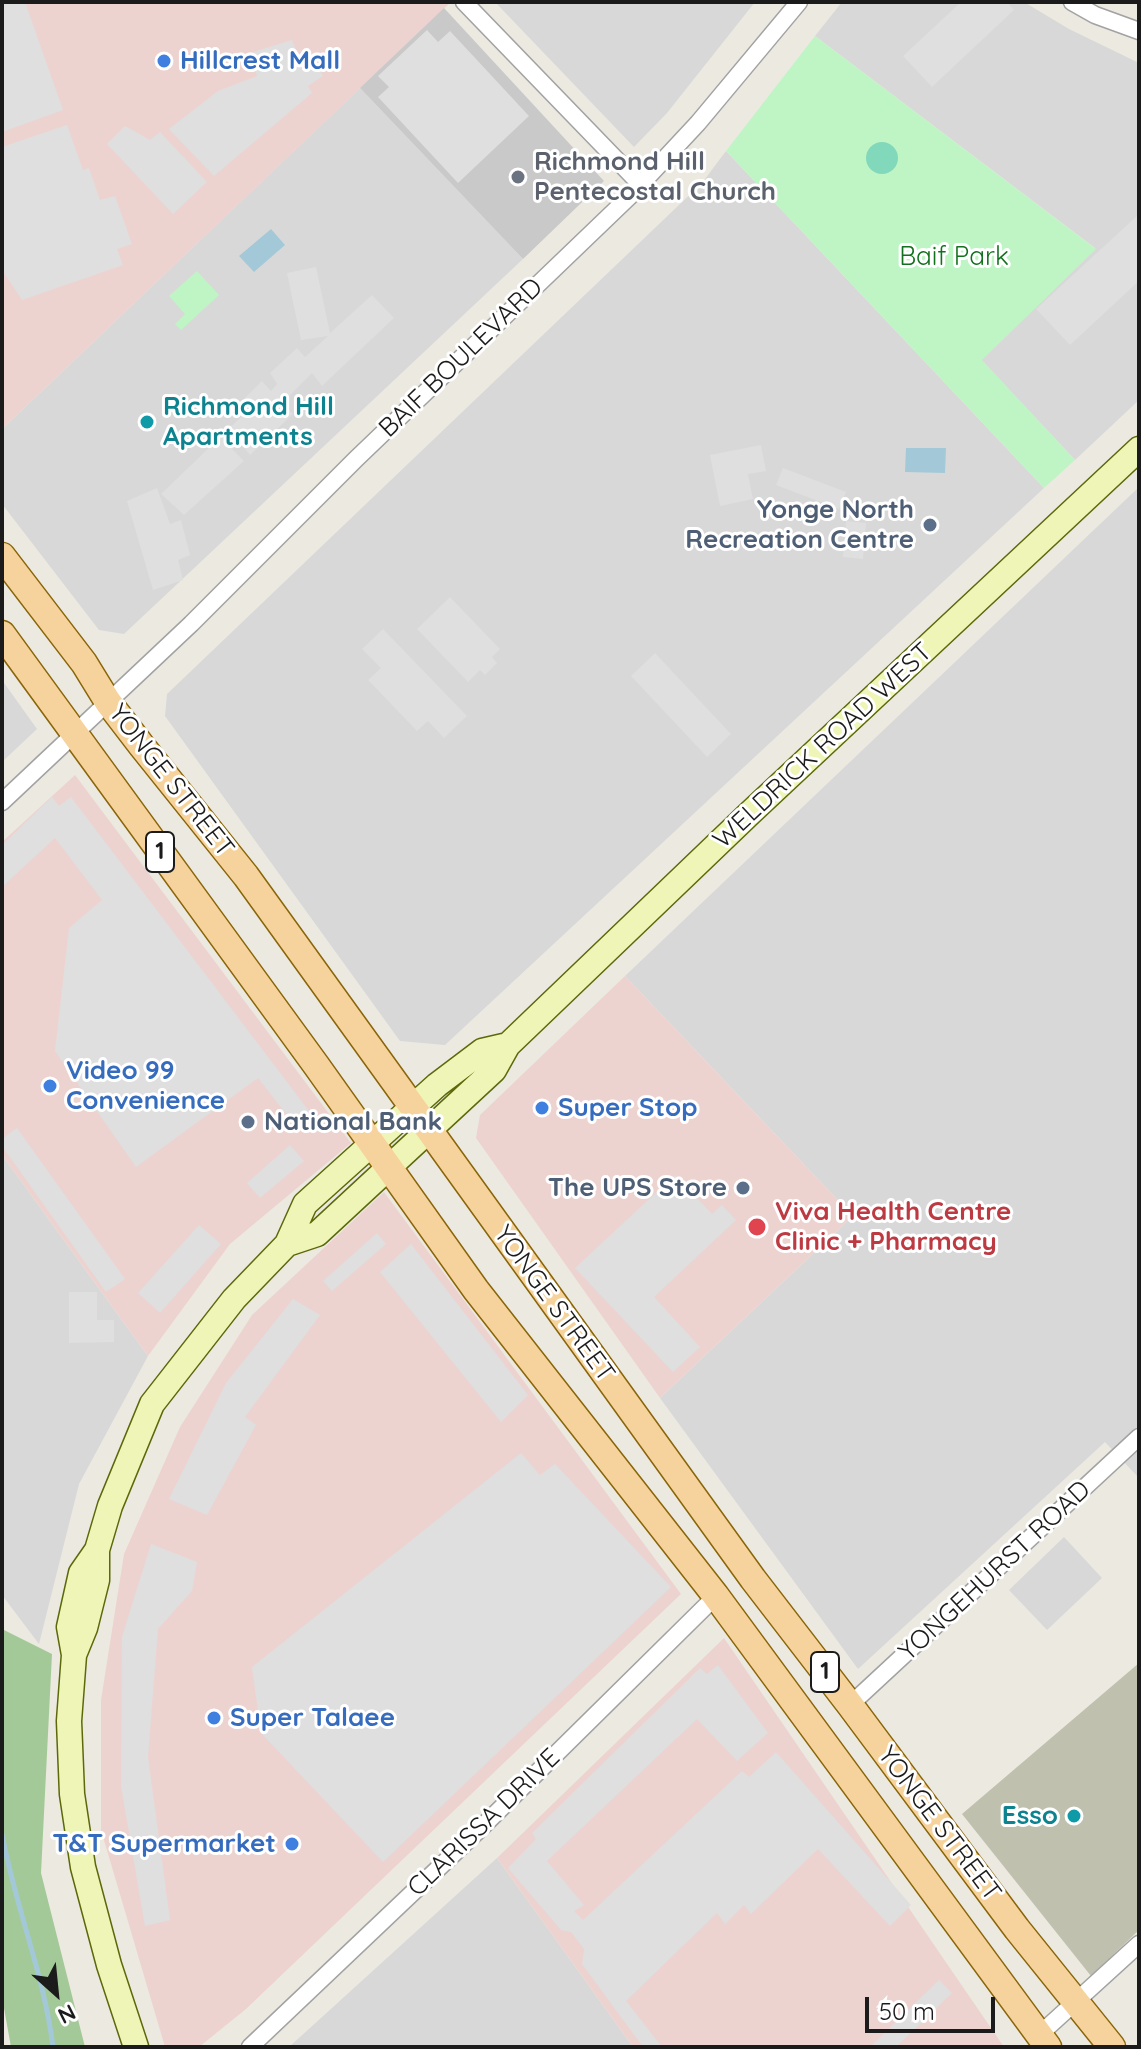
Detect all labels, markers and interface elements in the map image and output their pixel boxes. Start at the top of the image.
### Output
place label: Hillcrest Mall [180,45,340,77]
marker: Hillcrest Mall [155,52,173,70]
place label: Richmond Hill Pentecostal Church [534,146,776,208]
marker: Richmond Hill Pentecostal Church [509,168,527,186]
park label: Baif Park [899,241,1009,273]
street label: BAIF BOULEVARD [373,272,549,444]
place label: Richmond Hill Apartments [163,391,334,452]
marker: Richmond Hill Apartments [138,413,156,431]
place label: Yonge North Recreation Centre [685,494,914,556]
marker: Yonge North Recreation Centre [921,516,939,534]
street label: WELDRICK ROAD WEST [707,636,939,856]
street label: YONGE STREET [102,698,240,864]
road number: 1 [146,832,174,872]
place label: Video 99 Convenience [66,1055,225,1116]
marker: Video 99 Convenience [41,1077,59,1095]
place label: Super Stop [558,1092,698,1124]
marker: Super Stop [533,1099,551,1117]
place label: National Bank [264,1106,442,1138]
marker: National Bank [239,1113,257,1131]
place label: The UPS Store [548,1172,727,1204]
marker: The UPS Store [734,1179,752,1197]
place label: Viva Health Centre Clinic + Pharmacy [775,1196,1011,1258]
marker: Viva Health Centre Clinic + Pharmacy [746,1216,768,1238]
street label: YONGE STREET [487,1220,621,1388]
street label: YONGEHURST ROAD [893,1474,1097,1668]
road number: 1 [811,1652,839,1692]
place label: Super Talaee [230,1702,395,1734]
marker: Super Talaee [205,1709,223,1727]
street label: YONGE STREET [871,1740,1007,1908]
street label: CLARISSA DRIVE [401,1743,567,1903]
place label: Esso [1002,1800,1058,1832]
marker: Esso [1065,1807,1083,1825]
place label: T&T Supermarket [52,1828,276,1860]
marker: T&T Supermarket [283,1835,301,1853]
north arrow [16,1953,96,2033]
scale bar [869,1981,999,2031]
text: 50 m [879,1996,935,2026]
text: N [53,1998,80,2031]

